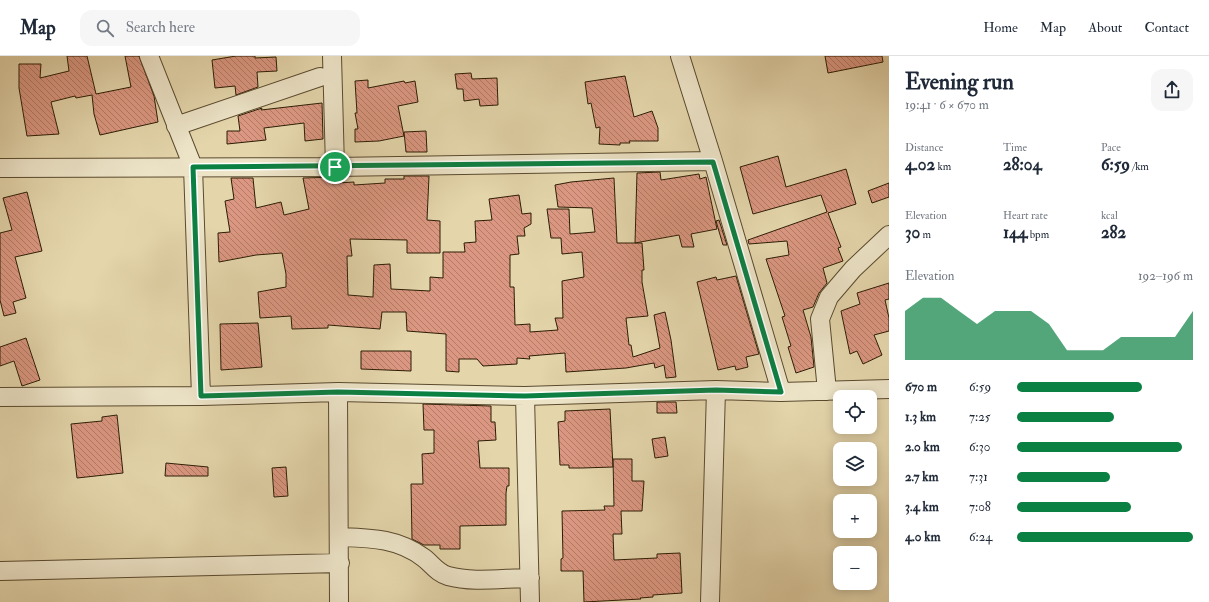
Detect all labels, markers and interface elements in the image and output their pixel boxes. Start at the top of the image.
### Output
search box [80,10,360,46]
text: Map [20,16,56,40]
icon: search [94,17,116,39]
text: Search here [126,18,195,37]
text: Home [983,19,1018,36]
text: Map [1040,19,1066,36]
text: About [1088,19,1122,36]
text: Contact [1144,19,1189,36]
text: Evening run [905,68,1014,96]
button: share [1151,69,1193,111]
text: 19:41 · 6 × 670 m [905,97,989,113]
text: Distance [905,141,943,154]
text: Time [1003,141,1027,154]
text: Pace [1101,141,1121,154]
pin [318,150,352,184]
text: 4.02 [905,154,935,175]
text: 28:04 [1003,154,1042,175]
text: 6:59 [1101,154,1130,175]
icon: arrive [324,156,346,178]
text: km [935,160,951,173]
text: /km [1130,160,1149,173]
text: Elevation [905,209,947,222]
text: Heart rate [1003,209,1048,222]
text: kcal [1101,209,1118,222]
text: 30 [905,222,920,243]
text: 144 [1003,222,1027,243]
text: 282 [1101,222,1126,243]
text: m [920,228,931,241]
text: bpm [1027,228,1049,241]
text: Elevation [905,268,955,284]
text: 192–196 m [1138,268,1193,284]
text: 670 m [905,379,937,395]
text: 6:59 [969,379,991,395]
map controls [833,390,877,590]
button: locate [833,390,877,434]
text: 1.3 km [905,409,936,425]
text: 7:25 [969,409,990,425]
text: 2.0 km [905,439,940,455]
text: 6:30 [969,439,990,455]
button: layers [833,442,877,486]
text: 2.7 km [905,469,939,485]
text: 7:31 [969,469,988,485]
button: + [833,494,877,538]
text: 3.4 km [905,499,939,515]
text: 7:08 [969,499,991,515]
text: 4.0 km [905,529,940,545]
text: 6:24 [969,529,992,545]
button: − [833,546,877,590]

